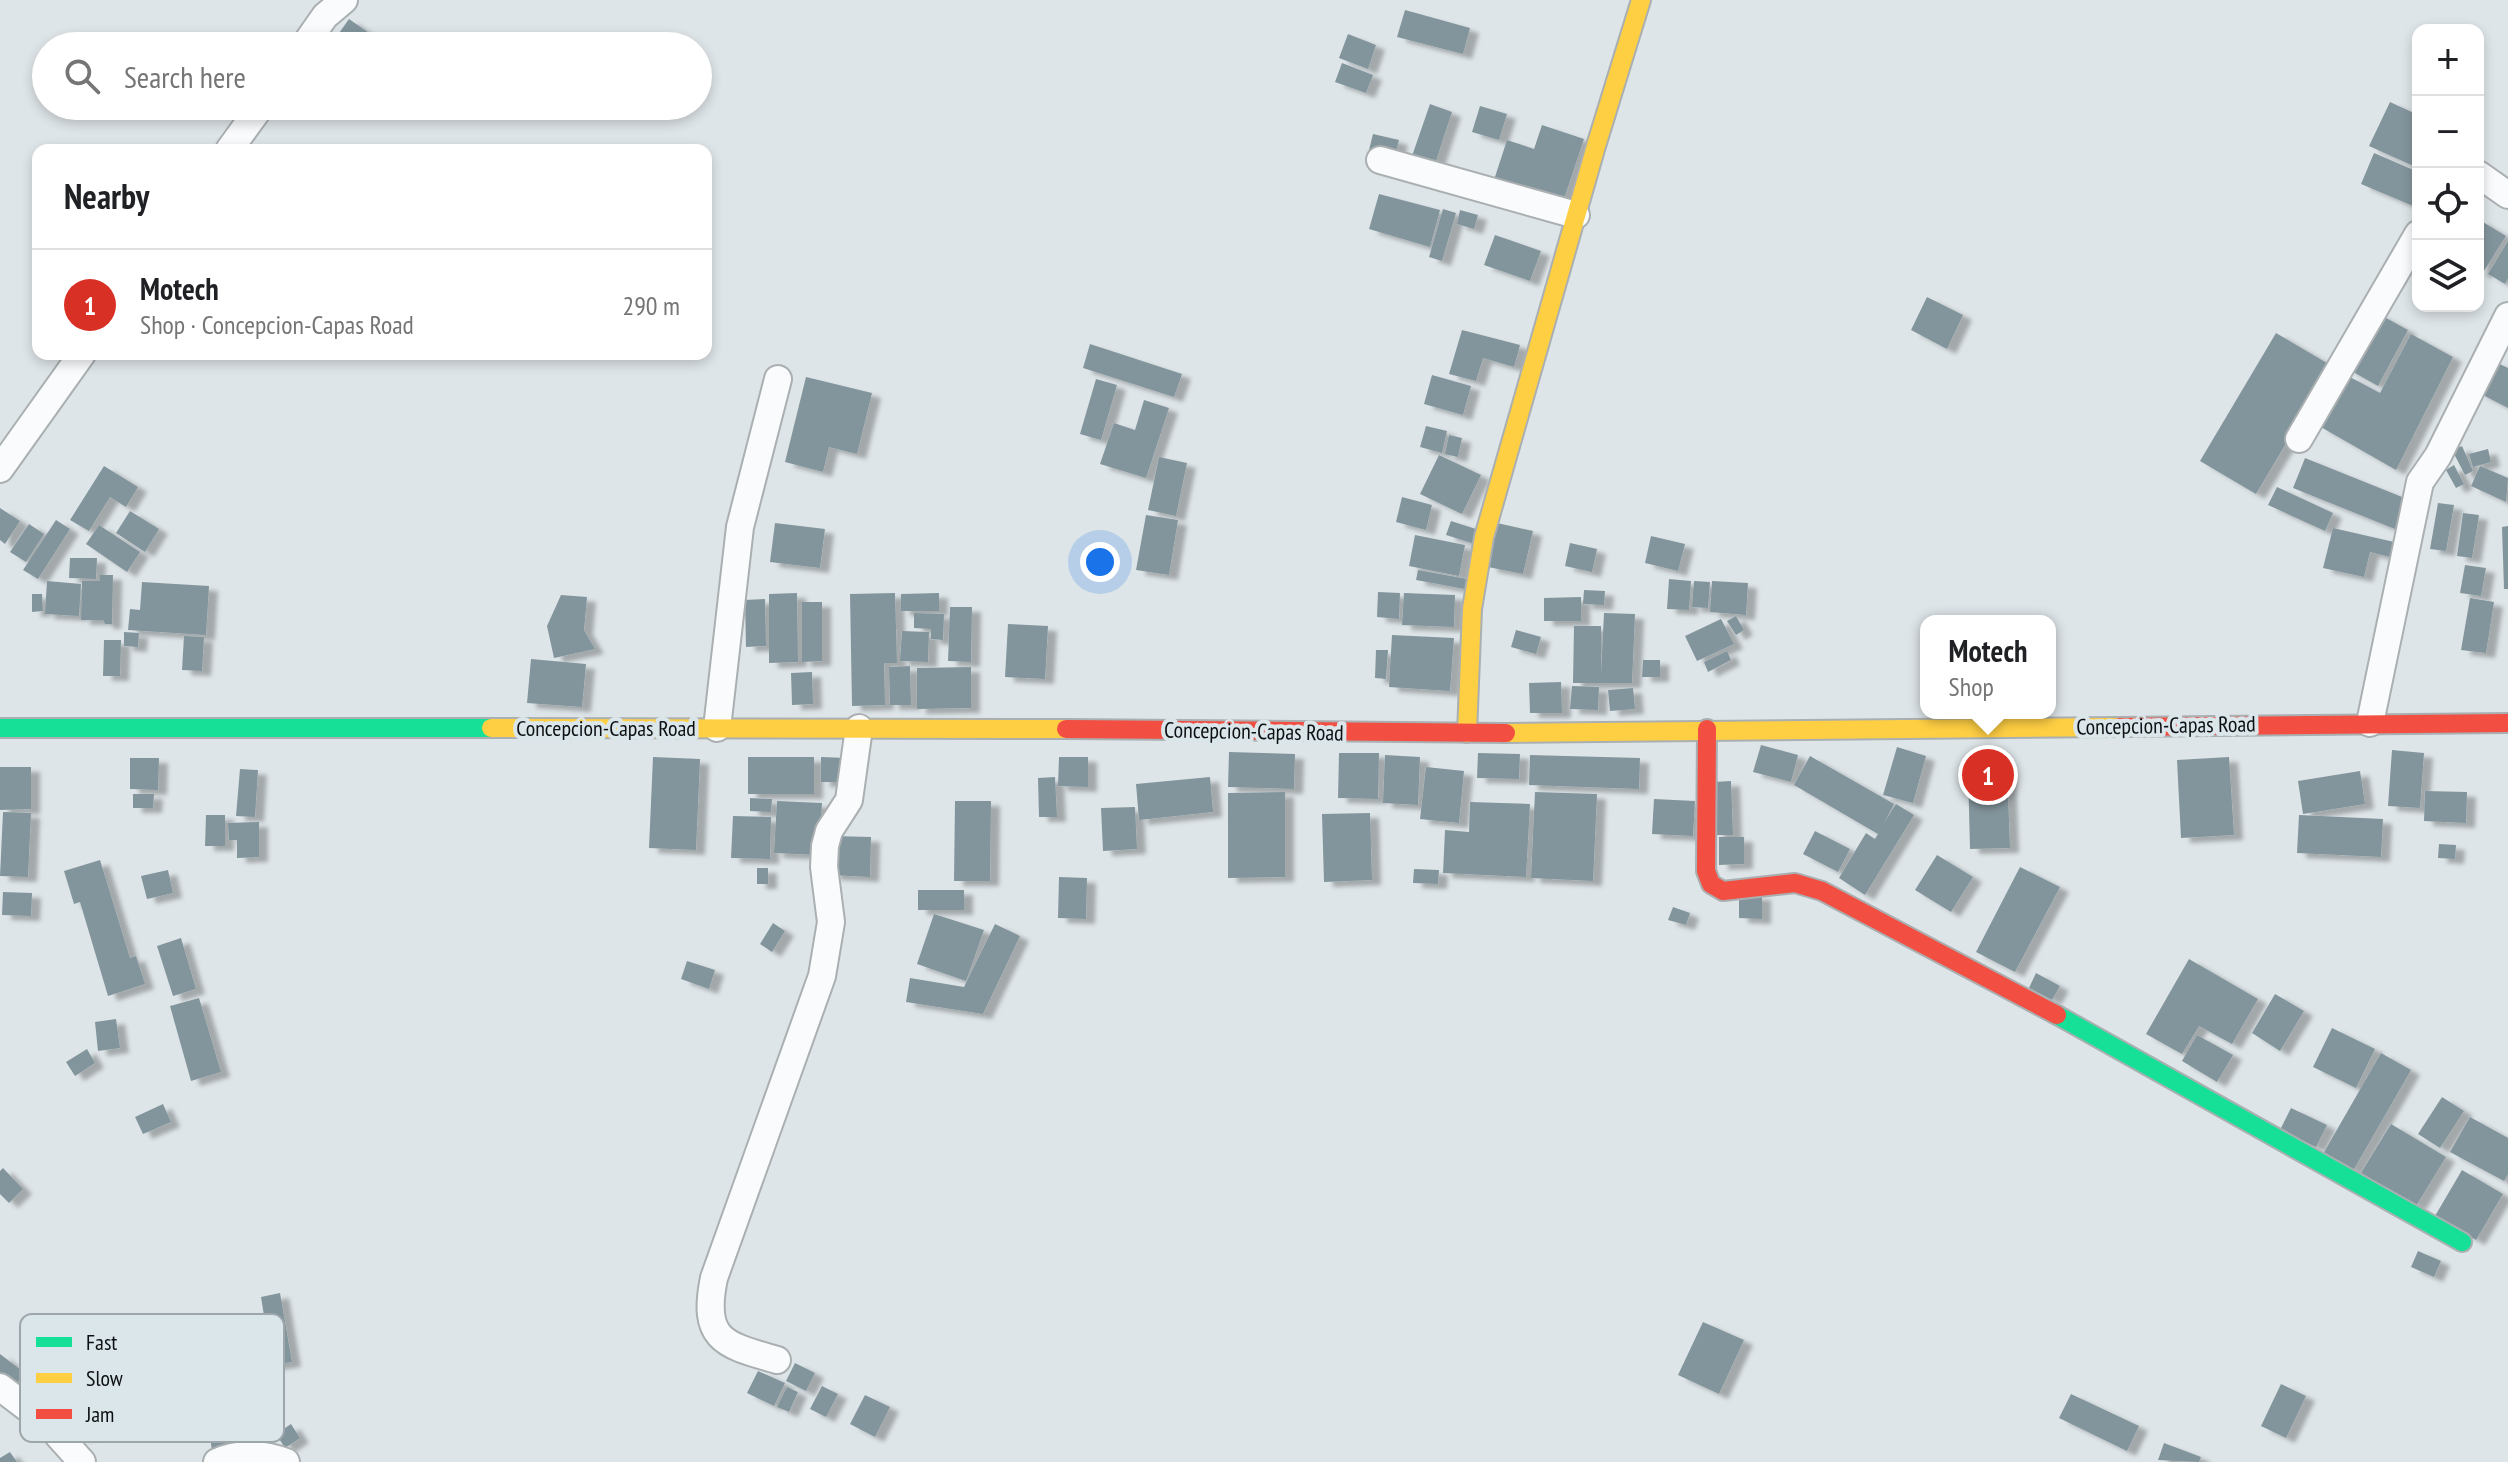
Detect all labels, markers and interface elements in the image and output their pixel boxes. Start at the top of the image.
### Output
map controls [2412,24,2484,312]
button: + [2412,24,2484,96]
search box [32,32,712,120]
icon: search [60,54,104,98]
text: Search here [124,57,246,96]
button: − [2412,96,2484,168]
button: locate [2412,168,2484,240]
text: Nearby [64,174,149,218]
button: layers [2412,240,2484,312]
text: Motech [140,269,219,308]
text: 1 [84,289,96,322]
text: 290 m [622,289,680,322]
text: Shop · Concepcion-Capas Road [140,308,414,341]
your location [1080,542,1120,582]
popup [1920,615,2056,719]
text: Motech [1949,631,2027,670]
text: Shop [1949,670,1994,703]
street label: Concepcion-Capas Road [2076,709,2256,741]
street label: Concepcion-Capas Road [516,714,696,742]
street label: Concepcion-Capas Road [1164,715,1344,747]
pin: 1 [1962,745,2014,805]
legend [20,1314,284,1442]
text: Fast [86,1328,117,1356]
text: Slow [86,1364,123,1392]
text: Jam [85,1400,114,1428]

